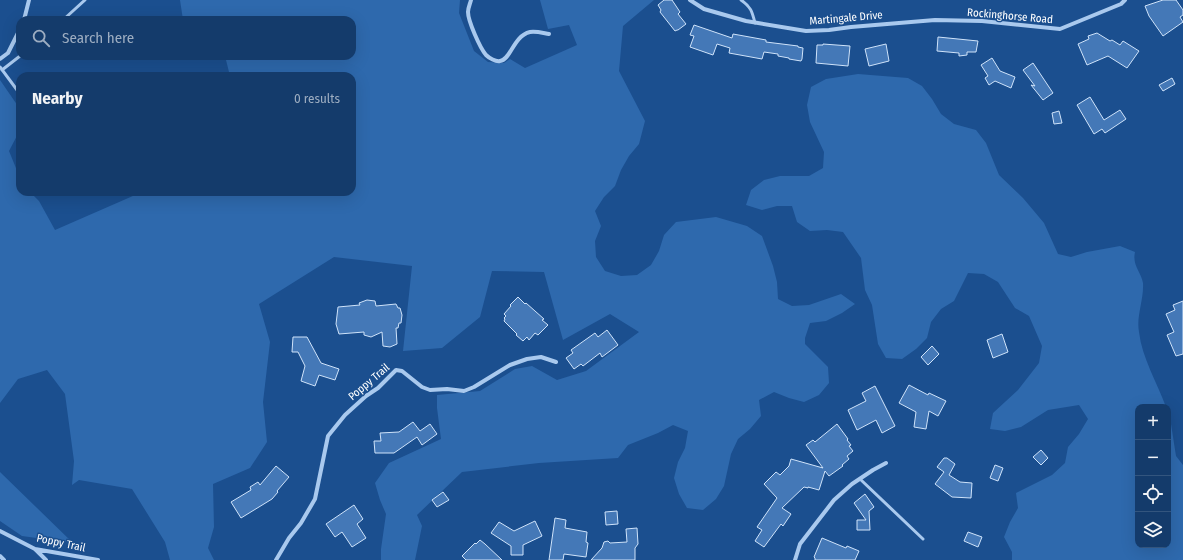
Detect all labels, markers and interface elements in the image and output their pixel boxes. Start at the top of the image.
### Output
street label: Rockinghorse Road [967,6,1053,26]
street label: Martingale Drive [809,8,883,28]
search box [16,16,356,60]
icon: search [30,27,52,49]
text: Search here [62,29,134,47]
text: Nearby [32,88,83,109]
text: 0 results [294,91,340,106]
street label: Poppy Trail [346,361,392,403]
map controls [1135,404,1171,548]
button: + [1135,404,1171,440]
button: − [1135,440,1171,476]
button: locate [1135,476,1171,512]
button: layers [1135,512,1171,548]
street label: Poppy Trail [35,531,87,555]

